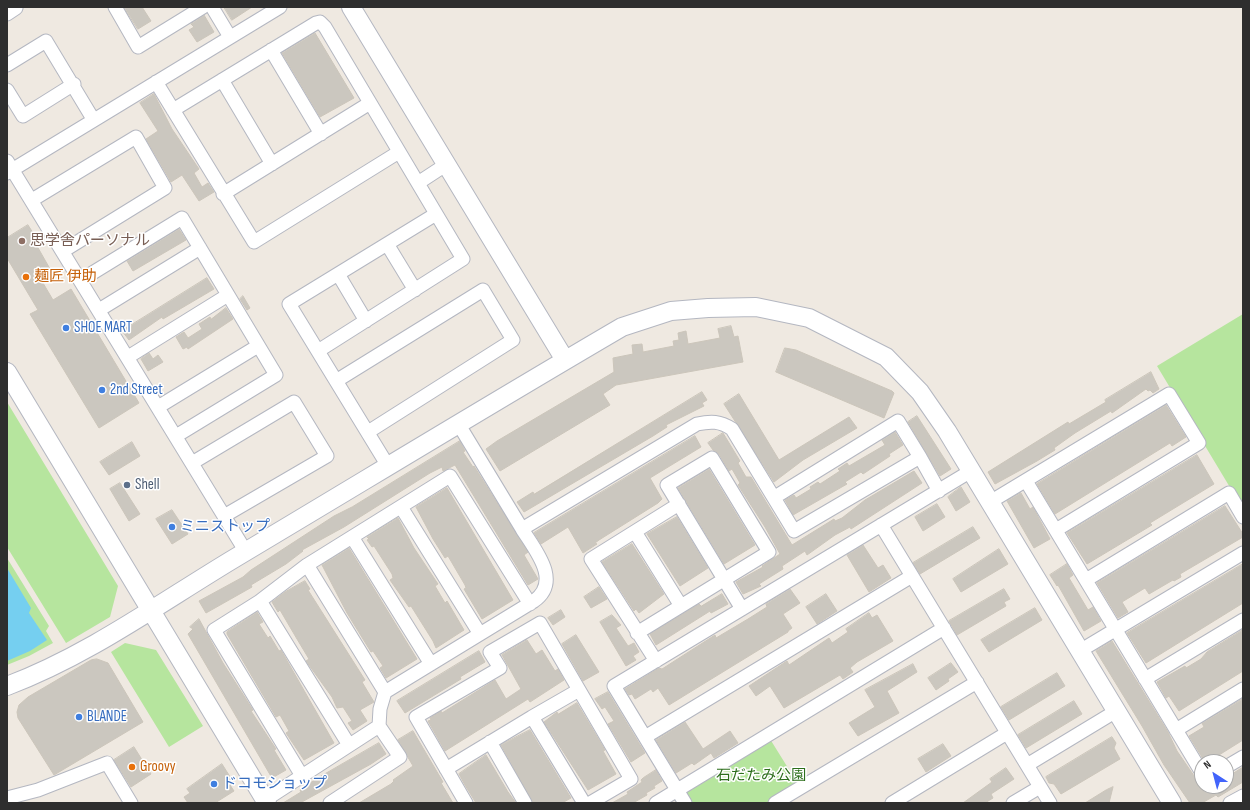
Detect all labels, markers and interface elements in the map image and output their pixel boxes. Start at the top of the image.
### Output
place label: 思学舎パーソナル [30,232,150,250]
marker: 思学舎パーソナル [17,236,27,246]
place label: 麺匠 伊助 [34,268,96,286]
marker: 麺匠 伊助 [21,272,31,282]
place label: SHOE MART [74,319,132,337]
marker: SHOE MART [61,323,71,333]
place label: 2nd Street [110,381,163,399]
marker: 2nd Street [97,385,107,395]
place label: Shell [135,476,159,494]
marker: Shell [122,480,132,490]
place label: ミニストップ [180,518,270,536]
marker: ミニストップ [167,522,177,532]
place label: BLANDE [87,708,127,726]
marker: BLANDE [74,712,84,722]
north arrow [1194,754,1234,794]
place label: Groovy [140,758,176,776]
text: N [1201,758,1213,772]
marker: Groovy [127,762,137,772]
park label: 石だたみ公園 [716,767,806,785]
place label: ドコモショップ [222,775,327,793]
marker: ドコモショップ [209,779,219,789]

